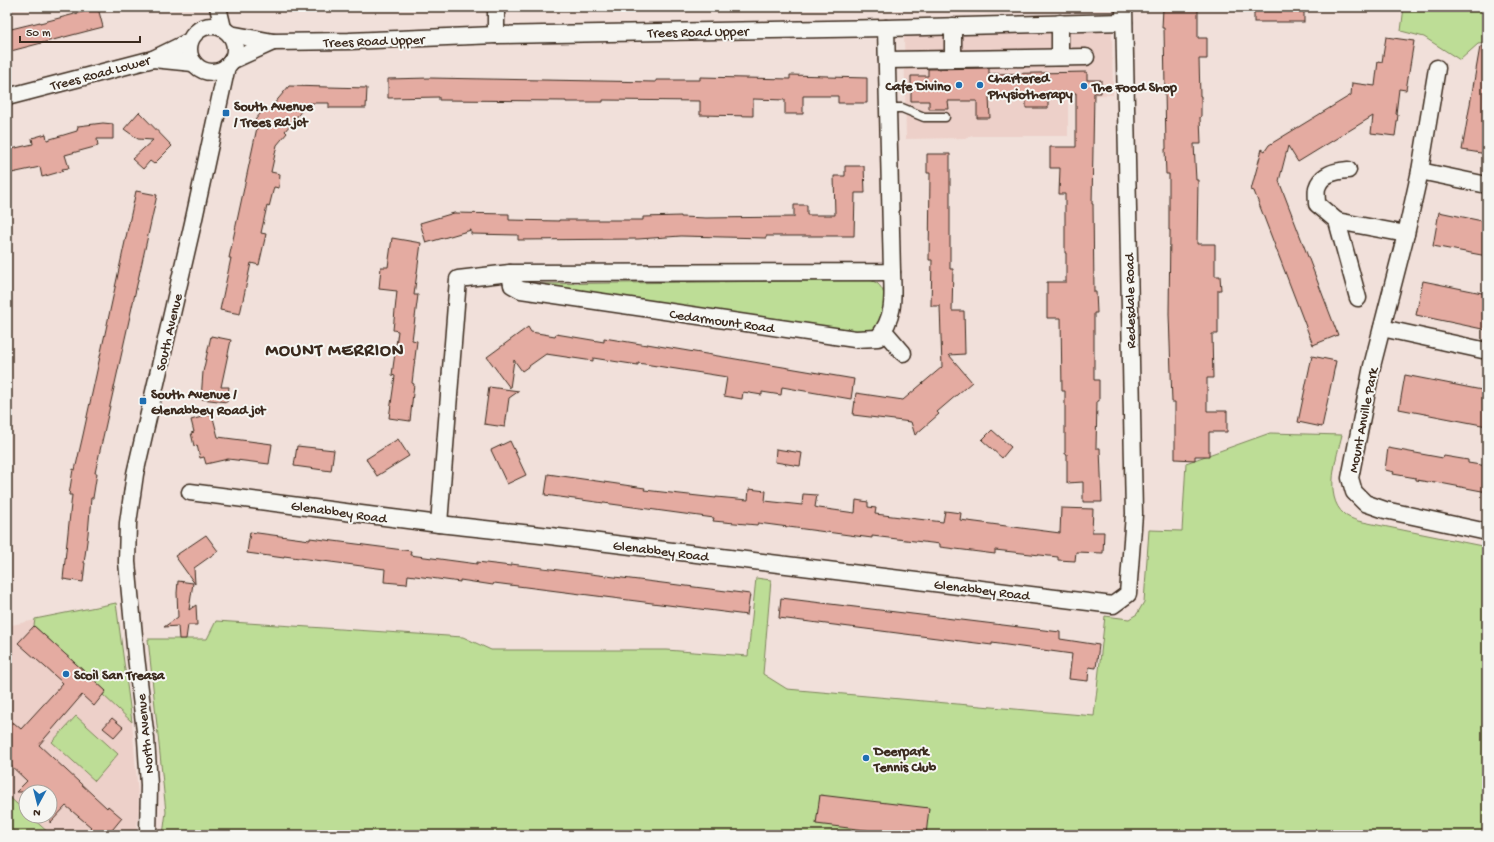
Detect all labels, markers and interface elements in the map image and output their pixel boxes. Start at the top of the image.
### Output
scale bar [20,18,140,44]
street label: Trees Road Upper [646,24,750,43]
text: 50 m [26,27,51,41]
street label: Trees Road Upper [322,32,426,53]
street label: Trees Road Lower [48,53,153,96]
place label: Chartered Physiotherapy [987,71,1073,104]
place label: Cafe Divino [885,79,952,96]
marker: Cafe Divino [954,80,964,90]
marker: Chartered Physiotherapy [975,80,985,90]
place label: The Food Shop [1091,80,1177,97]
marker: The Food Shop [1079,81,1089,91]
place label: South Avenue / Trees Rd jct [233,99,314,132]
marker: South Avenue / Trees Rd jct [221,108,231,118]
street label: Redesdale Road [1122,251,1141,349]
street label: South Avenue [153,291,188,373]
street label: Cedarmount Road [668,307,777,339]
district label: MOUNT MERRION [265,341,405,362]
street label: Mount Anville Park [1346,365,1383,474]
place label: South Avenue / Glenabbey Road jct [151,387,267,420]
marker: South Avenue / Glenabbey Road jct [138,396,148,406]
street label: Glenabbey Road [290,498,389,529]
street label: Glenabbey Road [612,538,711,567]
street label: Glenabbey Road [933,577,1032,606]
place label: Scoil San Treasa [74,668,166,685]
marker: Scoil San Treasa [61,669,71,679]
street label: North Avenue [134,692,159,774]
place label: Deerpark Tennis Club [872,744,937,777]
marker: Deerpark Tennis Club [861,753,871,763]
north arrow [18,784,58,824]
text: N [33,806,41,818]

